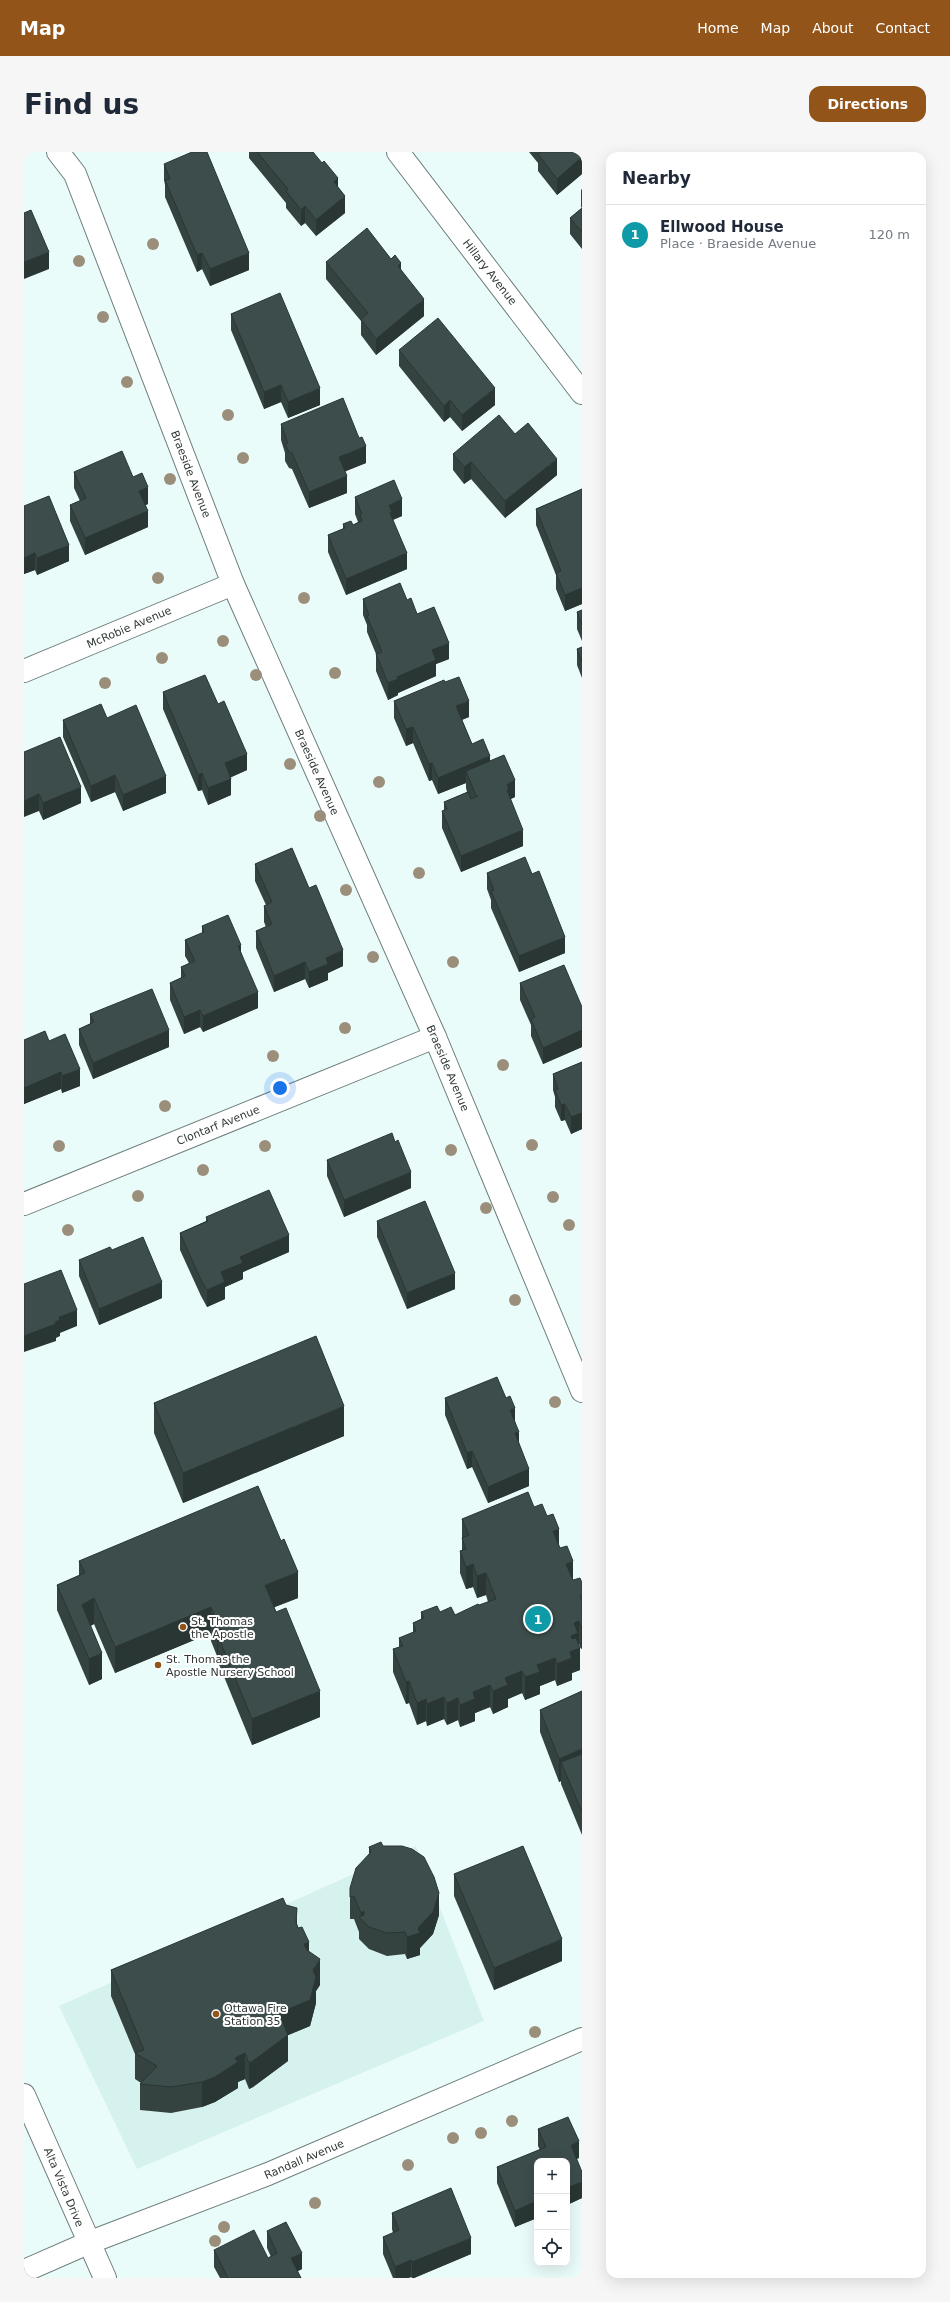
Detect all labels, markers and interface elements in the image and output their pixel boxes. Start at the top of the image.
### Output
text: Map [20,17,65,39]
text: Home [697,20,739,36]
text: Map [761,20,790,36]
text: About [812,20,854,36]
text: Contact [876,20,930,36]
button: Directions [809,86,926,122]
text: Find us [24,88,139,121]
text: Nearby [622,168,691,188]
text: Ellwood House [660,218,784,236]
text: 1 [630,227,640,242]
text: 120 m [868,227,910,242]
text: Place · Braeside Avenue [660,236,816,251]
street label: Hillary Avenue [460,237,519,308]
street label: Braeside Avenue [168,429,213,520]
street label: McRobie Avenue [85,604,174,651]
street label: Braeside Avenue [292,727,341,817]
street label: Braeside Avenue [423,1023,472,1114]
your location [270,1078,290,1098]
street label: Clontarf Avenue [175,1103,262,1148]
pin: 1 [525,1604,551,1634]
place label: St. Thomas the Apostle [191,1615,254,1641]
marker: St. Thomas the Apostle [178,1622,188,1632]
place label: St. Thomas the Apostle Nursery School [166,1653,294,1679]
marker: St. Thomas the Apostle Nursery School [153,1660,163,1670]
place label: Ottawa Fire Station 35 [224,2002,287,2028]
marker: Ottawa Fire Station 35 [211,2009,221,2019]
street label: Randall Avenue [262,2137,346,2182]
street label: Alta Vista Drive [41,2145,86,2229]
map controls [534,2158,570,2266]
button: + [534,2158,570,2194]
button: − [534,2194,570,2230]
button: locate [534,2230,570,2266]

